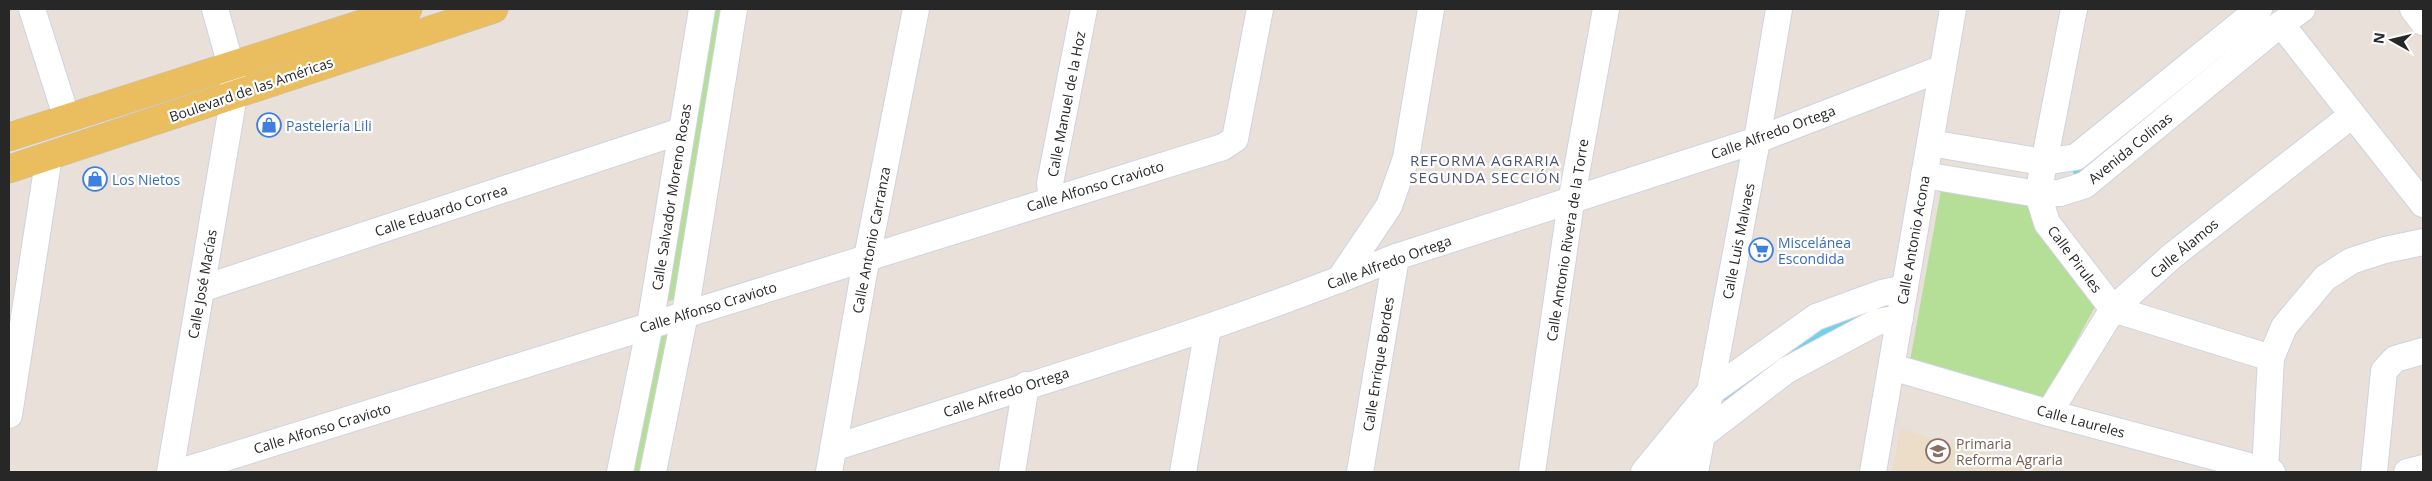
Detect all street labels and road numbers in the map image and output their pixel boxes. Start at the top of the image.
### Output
street label: Calle Manuel de la Hoz [1043,29,1090,178]
street label: Boulevard de las Américas [167,52,336,126]
street label: Calle Alfredo Ortega [1708,101,1838,163]
street label: Calle Salvador Moreno Rosas [647,102,695,292]
street label: Avenida Colinas [2084,108,2176,188]
street label: Calle Antonio Rivera de la Torre [1542,137,1592,343]
street label: Calle Alfonso Cravioto [1024,156,1166,216]
street label: Calle Antonio Carranza [847,165,895,315]
street label: Calle Antonio Acona [1892,174,1934,306]
street label: Calle Eduardo Correa [372,180,510,240]
street label: Calle Luis Malvaes [1717,181,1759,301]
street label: Calle Álamos [2146,214,2222,282]
street label: Calle Pirules [2043,222,2107,297]
street label: Calle José Macías [183,228,221,340]
street label: Calle Alfredo Ortega [1324,231,1454,293]
street label: Calle Alfonso Cravioto [637,277,779,337]
street label: Calle Enrique Bordes [1358,295,1398,433]
street label: Calle Alfredo Ortega [941,363,1071,421]
street label: Calle Alfonso Cravioto [251,398,393,458]
street label: Calle Laureles [2035,400,2127,442]

